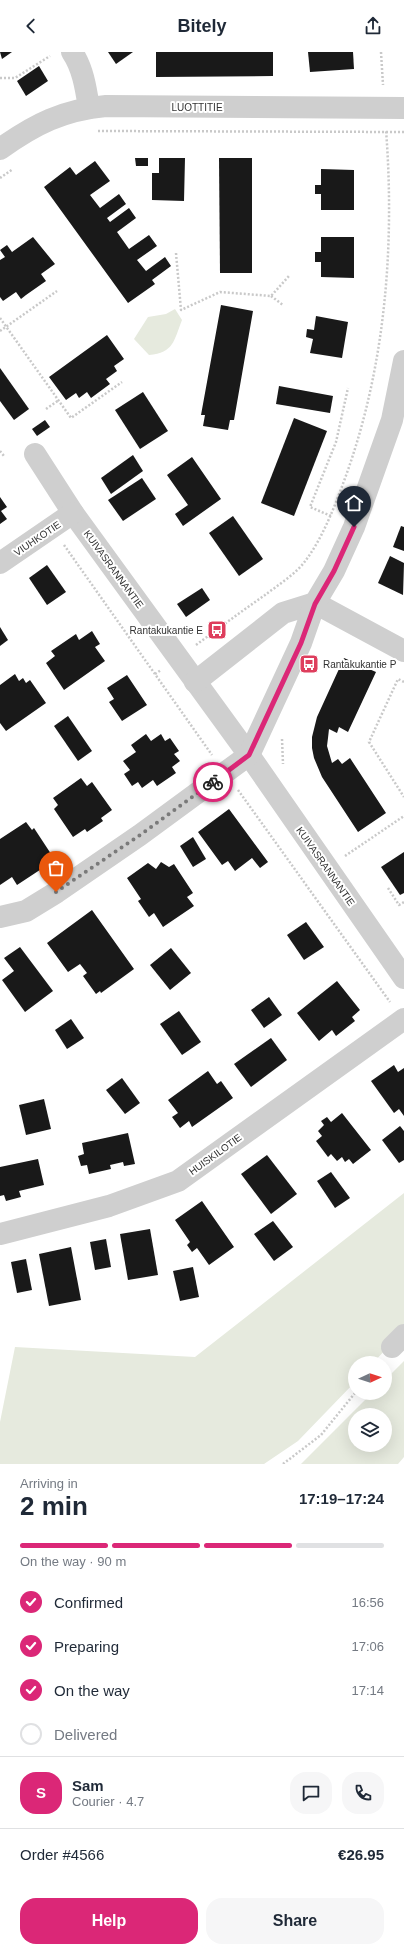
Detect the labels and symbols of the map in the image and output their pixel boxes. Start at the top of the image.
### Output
street label: LUOTTITIE [171,102,223,113]
pin [337,486,371,527]
street label: VIUHKOTIE [12,519,63,558]
street label: KUIVASRANNANTIE [82,528,146,611]
bus stop icon: Rantakukantie E [206,619,228,641]
place label: Rantakukantie E [130,625,203,636]
bus stop icon: Rantakukantie P [298,653,320,675]
place label: Rantakukantie P [323,659,397,670]
courier [193,762,233,802]
street label: KUIVASRANNANTIE [294,825,357,908]
pin [39,851,73,892]
street label: HUISKILOTIE [187,1131,244,1177]
north arrow [348,1356,392,1400]

